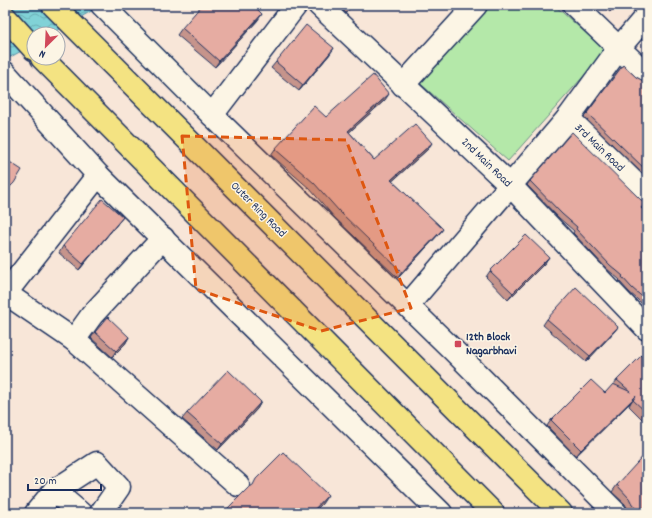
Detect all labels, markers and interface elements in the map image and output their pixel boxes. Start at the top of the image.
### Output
north arrow [26,26,66,66]
text: N [36,45,48,62]
street label: 3rd Main Road [570,120,628,176]
street label: 2nd Main Road [457,134,515,192]
street label: Outer Ring Road [226,178,290,242]
place label: 12th Block Nagarbhavi [466,329,517,360]
marker: 12th Block Nagarbhavi [453,339,463,349]
scale bar [28,466,101,492]
text: 20 m [34,473,57,490]

